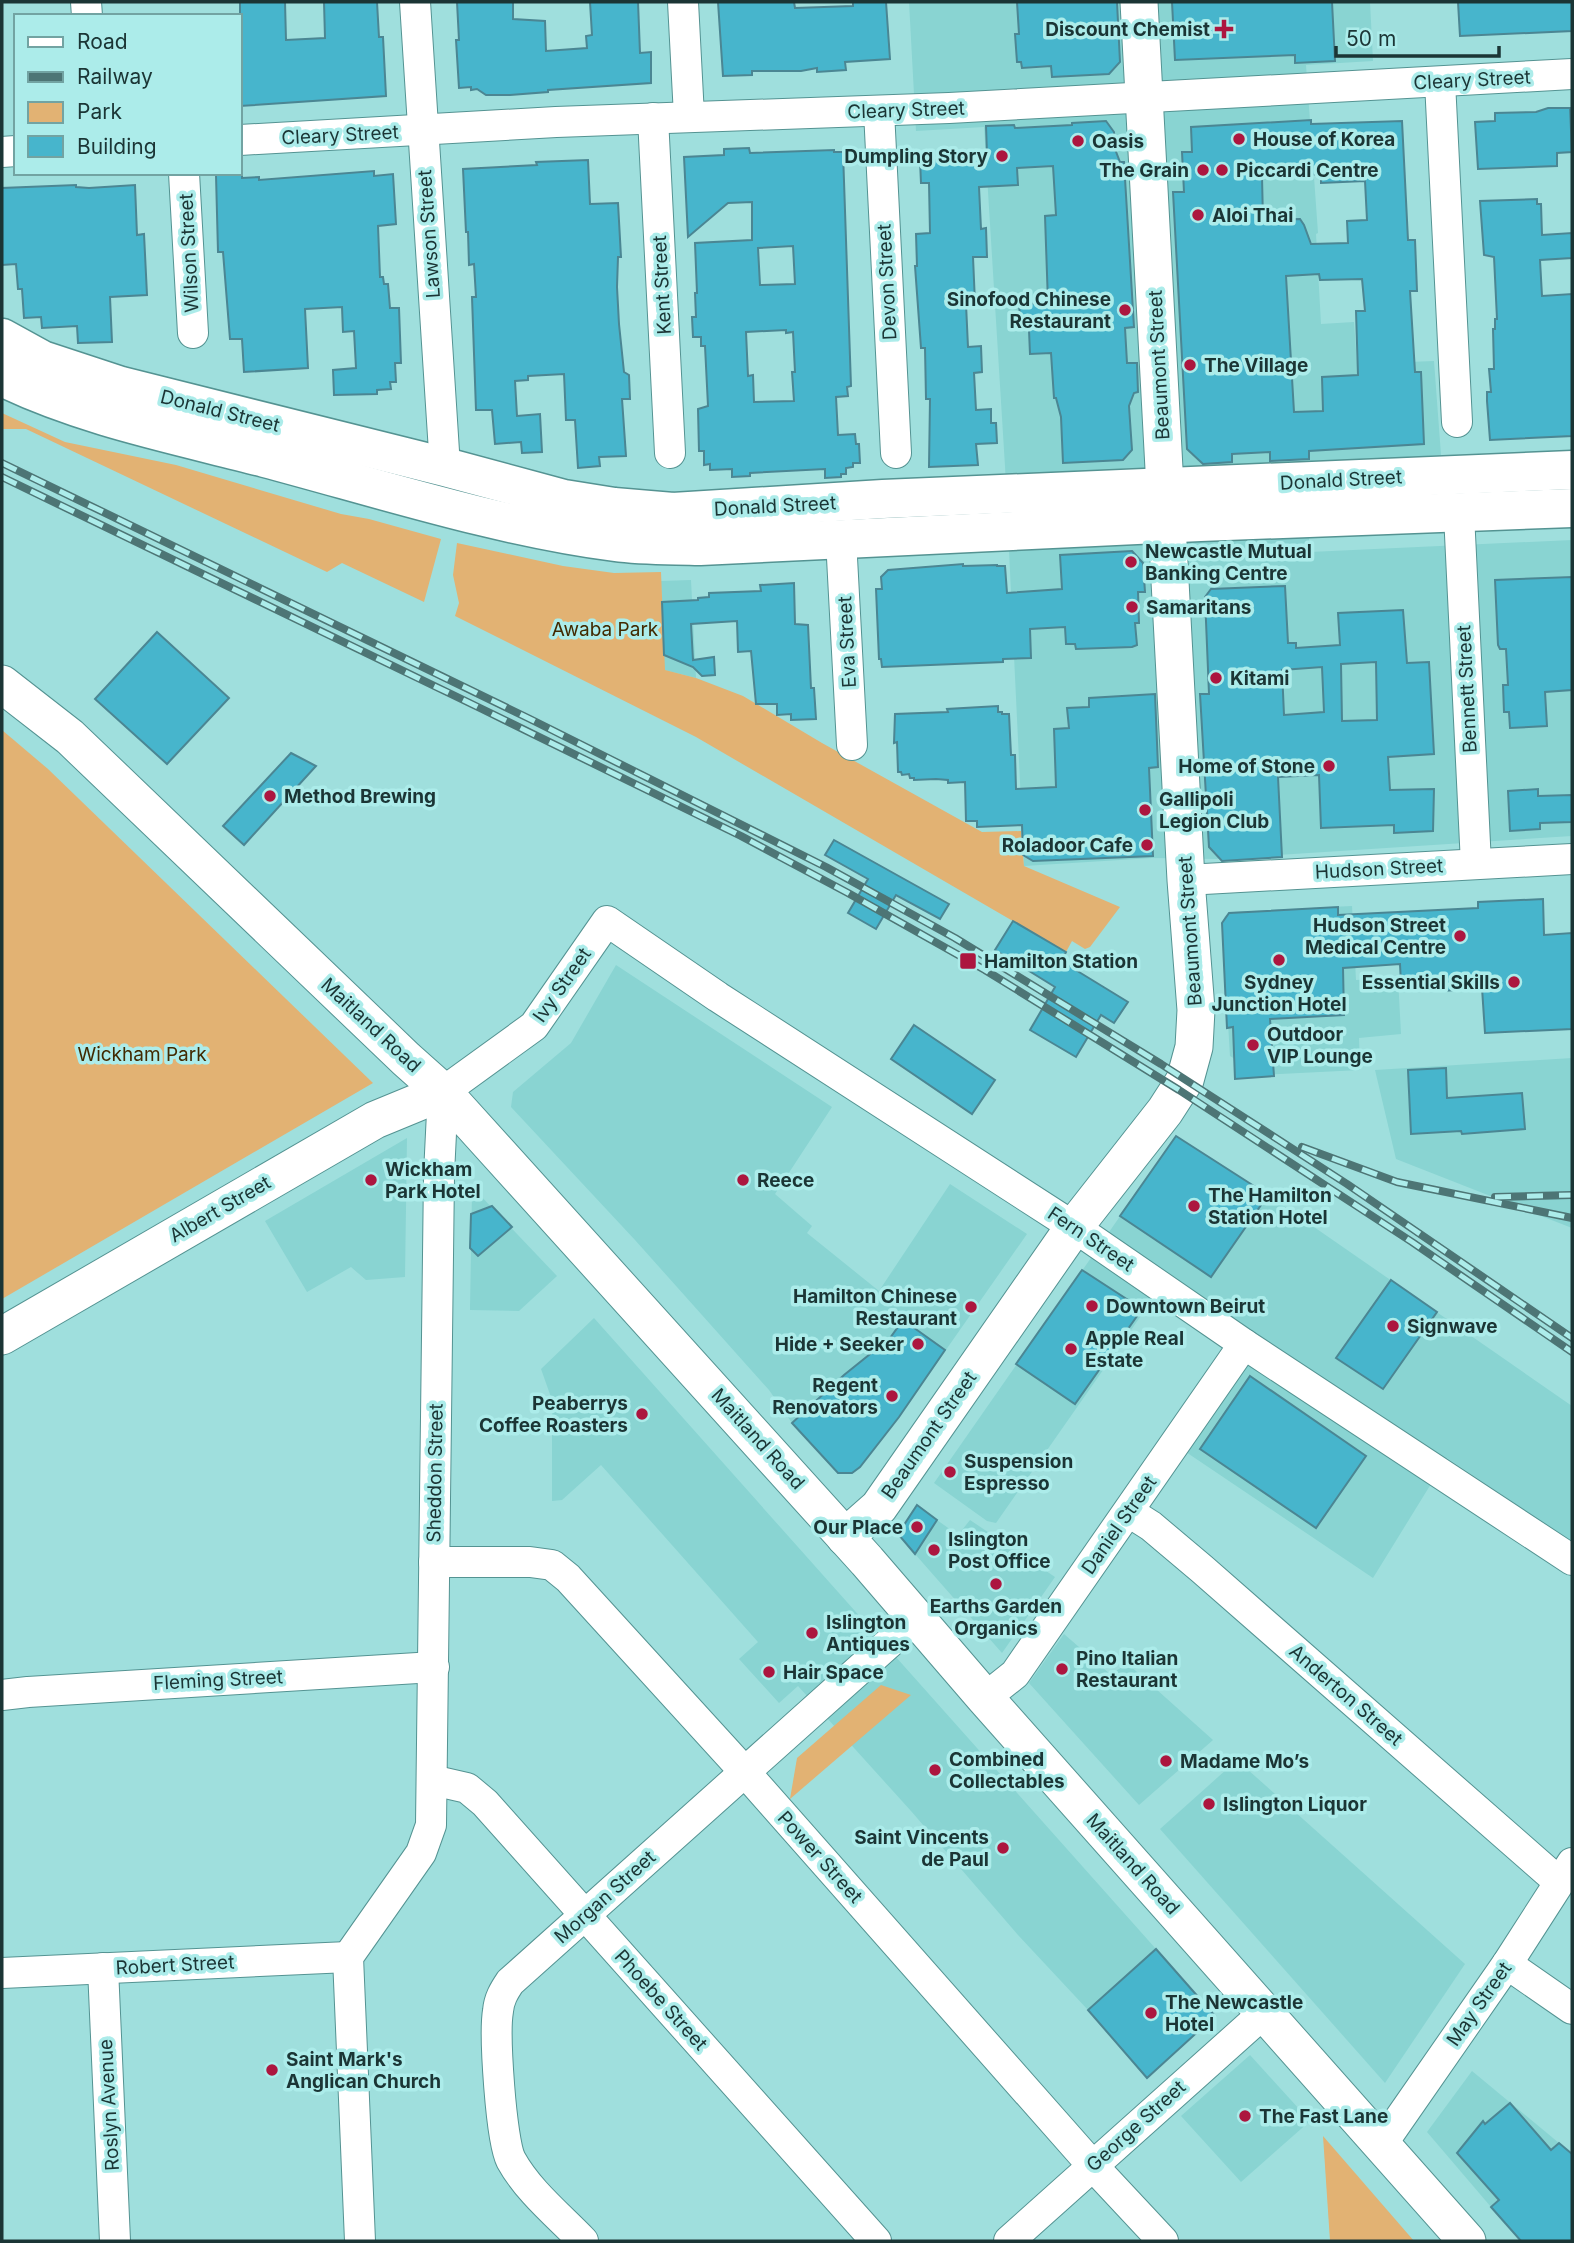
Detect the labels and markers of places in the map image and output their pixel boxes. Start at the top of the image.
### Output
place label: Discount Chemist [1045,18,1210,41]
marker: Discount Chemist [1216,21,1232,37]
place label: House of Korea [1253,128,1395,151]
place label: Oasis [1092,130,1144,153]
marker: House of Korea [1231,131,1247,147]
marker: Oasis [1070,133,1086,149]
place label: Dumpling Story [844,145,989,168]
marker: Dumpling Story [994,148,1010,164]
place label: The Grain [1099,159,1189,182]
place label: Piccardi Centre [1236,159,1379,182]
marker: The Grain [1195,162,1211,178]
marker: Piccardi Centre [1214,162,1230,178]
place label: Aloi Thai [1212,204,1293,227]
marker: Aloi Thai [1190,207,1206,223]
place label: Sinofood Chinese Restaurant [947,288,1111,333]
marker: Sinofood Chinese Restaurant [1117,302,1133,318]
place label: The Village [1204,354,1308,377]
marker: The Village [1182,357,1198,373]
place label: Newcastle Mutual Banking Centre [1145,540,1312,585]
marker: Newcastle Mutual Banking Centre [1123,554,1139,570]
place label: Samaritans [1146,596,1251,619]
marker: Samaritans [1124,599,1140,615]
place label: Kitami [1230,667,1290,690]
marker: Kitami [1208,670,1224,686]
place label: Home of Stone [1178,755,1315,778]
marker: Home of Stone [1321,758,1337,774]
place label: Method Brewing [284,785,436,808]
marker: Method Brewing [262,788,278,804]
place label: Gallipoli Legion Club [1159,788,1269,833]
marker: Gallipoli Legion Club [1137,802,1153,818]
place label: Roladoor Cafe [1002,834,1133,857]
marker: Roladoor Cafe [1139,837,1155,853]
place label: Hudson Street Medical Centre [1305,914,1446,959]
marker: Hudson Street Medical Centre [1452,928,1468,944]
place label: Hamilton Station [984,950,1138,973]
marker: Hamilton Station [958,951,978,971]
marker: Sydney Junction Hotel [1271,952,1287,968]
place label: Sydney Junction Hotel [1211,971,1347,1016]
place label: Essential Skills [1362,971,1500,994]
marker: Essential Skills [1506,974,1522,990]
place label: Outdoor VIP Lounge [1267,1023,1373,1068]
marker: Outdoor VIP Lounge [1245,1037,1261,1053]
place label: Wickham Park Hotel [385,1158,481,1203]
place label: Reece [757,1169,814,1192]
marker: Wickham Park Hotel [363,1172,379,1188]
marker: Reece [735,1172,751,1188]
place label: The Hamilton Station Hotel [1208,1184,1332,1229]
marker: The Hamilton Station Hotel [1186,1198,1202,1214]
place label: Hamilton Chinese Restaurant [793,1285,957,1330]
place label: Downtown Beirut [1106,1295,1265,1318]
marker: Downtown Beirut [1084,1298,1100,1314]
marker: Hamilton Chinese Restaurant [963,1299,979,1315]
place label: Signwave [1407,1315,1498,1338]
marker: Signwave [1385,1318,1401,1334]
place label: Apple Real Estate [1085,1327,1184,1372]
place label: Hide + Seeker [775,1333,904,1356]
marker: Hide + Seeker [910,1336,926,1352]
marker: Apple Real Estate [1063,1341,1079,1357]
place label: Regent Renovators [772,1374,878,1419]
marker: Regent Renovators [884,1388,900,1404]
place label: Peaberrys Coffee Roasters [479,1392,628,1437]
marker: Peaberrys Coffee Roasters [634,1406,650,1422]
place label: Suspension Espresso [964,1450,1073,1495]
marker: Suspension Espresso [942,1464,958,1480]
place label: Our Place [813,1516,903,1539]
marker: Our Place [909,1519,925,1535]
place label: Islington Post Office [948,1528,1051,1573]
marker: Islington Post Office [926,1542,942,1558]
marker: Earths Garden Organics [988,1576,1004,1592]
place label: Earths Garden Organics [930,1595,1062,1640]
place label: Islington Antiques [826,1611,910,1656]
marker: Islington Antiques [804,1625,820,1641]
place label: Pino Italian Restaurant [1076,1647,1178,1692]
place label: Hair Space [783,1661,884,1684]
marker: Pino Italian Restaurant [1054,1661,1070,1677]
marker: Hair Space [761,1664,777,1680]
place label: Combined Collectables [949,1748,1065,1793]
place label: Madame Mo’s [1180,1750,1309,1773]
marker: Madame Mo’s [1158,1753,1174,1769]
marker: Combined Collectables [927,1762,943,1778]
place label: Islington Liquor [1223,1793,1367,1816]
marker: Islington Liquor [1201,1796,1217,1812]
place label: Saint Vincents de Paul [854,1826,989,1871]
marker: Saint Vincents de Paul [995,1840,1011,1856]
place label: The Newcastle Hotel [1165,1991,1303,2036]
marker: The Newcastle Hotel [1143,2005,1159,2021]
place label: Saint Mark's Anglican Church [286,2048,441,2093]
marker: Saint Mark's Anglican Church [264,2062,280,2078]
place label: The Fast Lane [1259,2105,1388,2128]
marker: The Fast Lane [1237,2108,1253,2124]

